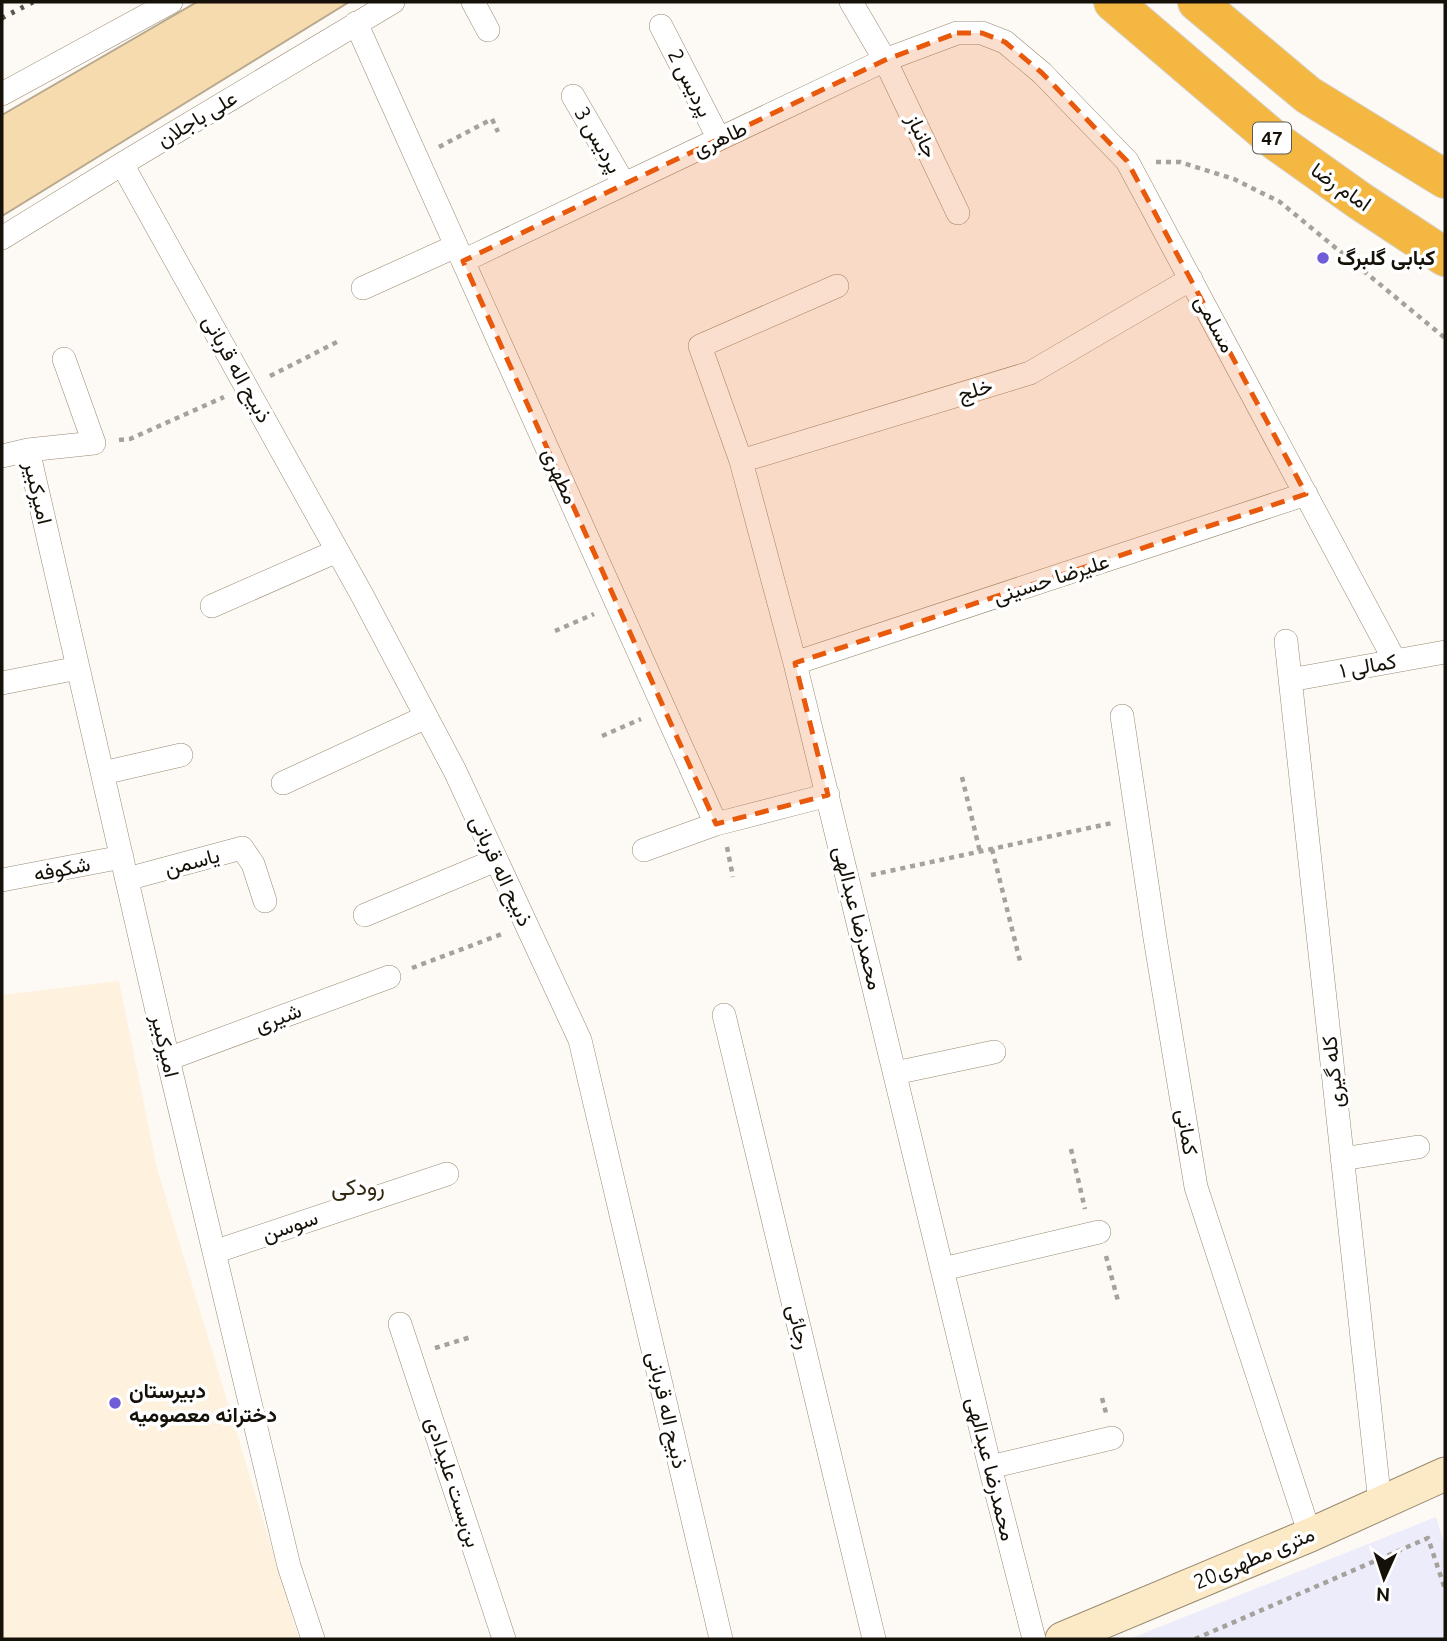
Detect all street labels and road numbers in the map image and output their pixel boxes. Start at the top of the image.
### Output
street label: پردیس 2 [661,45,718,122]
street label: علی باجلان [152,85,241,152]
street label: پردیس 3 [568,102,628,179]
street label: جانباز [900,109,943,162]
street label: طاهری [689,115,751,163]
road number: 47 [1253,122,1291,154]
street label: امام رضا [1305,157,1376,218]
street label: مسلمی [1190,291,1241,357]
street label: ذبیح اله قربانی [196,310,277,428]
street label: خلج [954,372,996,409]
street label: مطهری [536,444,584,508]
street label: امیرکبیر [18,458,58,527]
street label: علیرضا حسینی [990,548,1112,610]
street label: کمالی ۱ [1337,648,1398,683]
street label: ذبیح اله قربانی [463,811,538,931]
street label: یاسمن [162,842,222,881]
street label: محمدرضا عبدالهی [828,843,888,993]
street label: شکوفه [31,851,93,887]
street label: شیری [251,997,305,1039]
street label: امیرکبیر [145,1011,185,1080]
street label: کله گیری [1316,1035,1350,1109]
street label: کمانی [1172,1107,1203,1157]
street label: سوسن [259,1204,321,1248]
street label: رجائی [781,1302,817,1352]
street label: ذبیح اله قربانی [640,1349,693,1471]
street label: محمدرضا عبدالهی [961,1394,1021,1544]
street label: بن‌بست علیدادی [421,1413,486,1550]
street label: 20متری مطهری [1190,1521,1318,1595]

